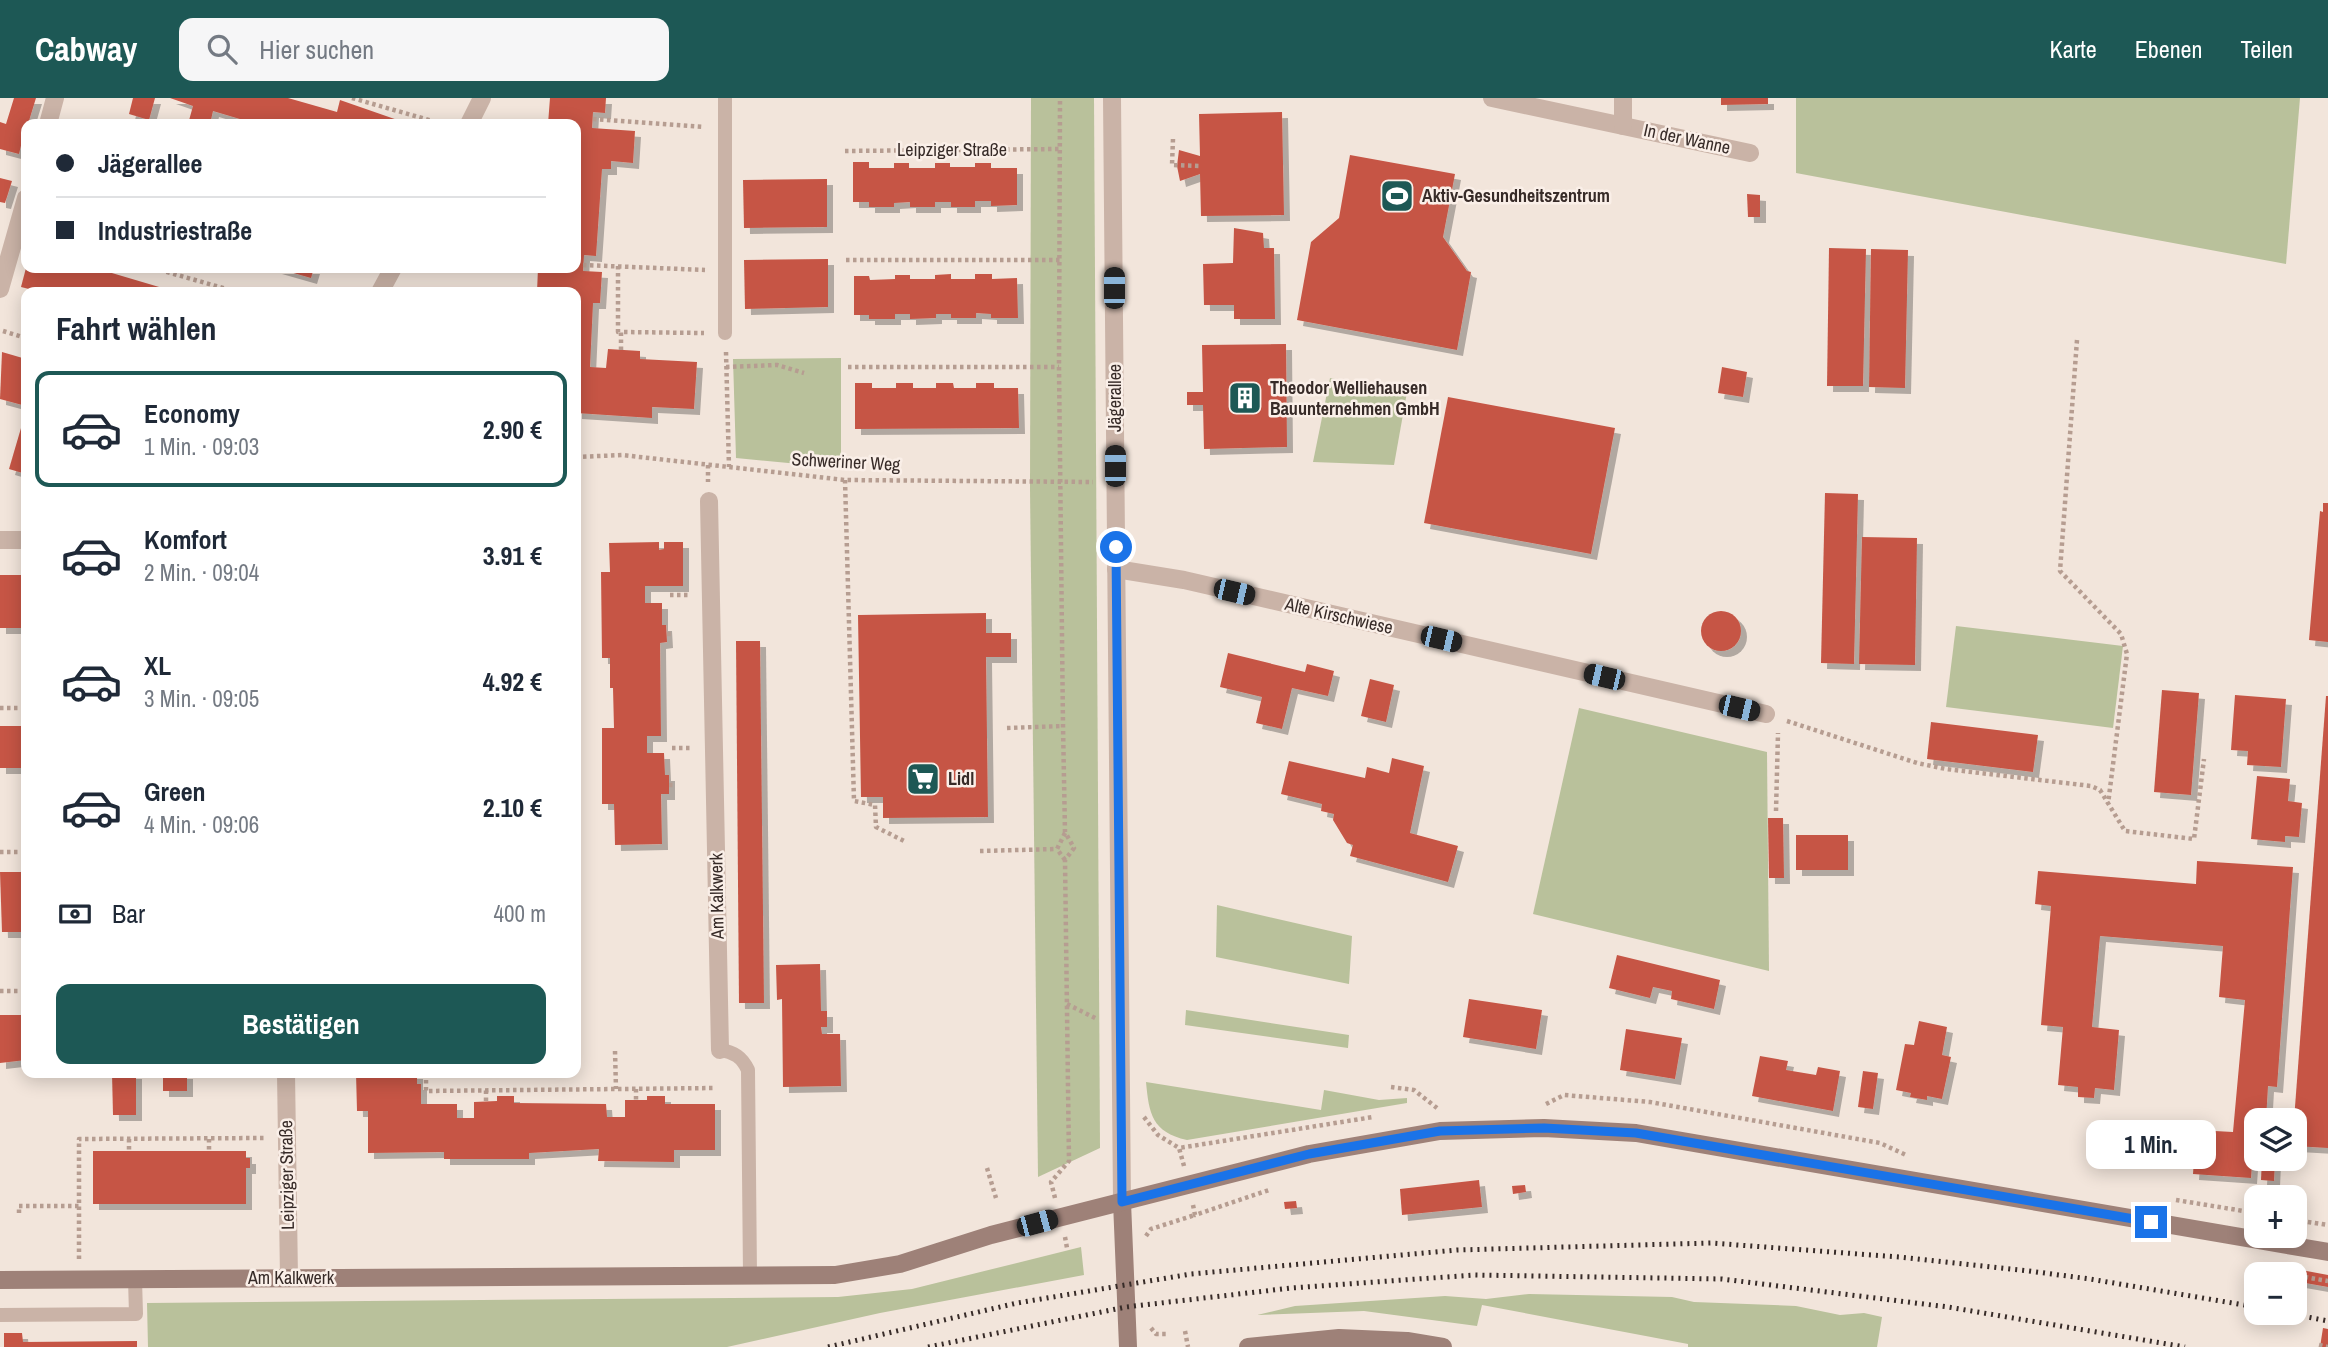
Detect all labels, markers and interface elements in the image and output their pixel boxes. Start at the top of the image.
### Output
search box [179,18,669,81]
text: Cabway [35,27,137,71]
icon: search [203,30,241,68]
text: Hier suchen [259,32,374,67]
text: Karte [2050,33,2097,65]
text: Ebenen [2135,33,2202,65]
text: Teilen [2240,33,2293,65]
street label: In der Wanne [1641,117,1733,160]
street label: Leipziger Straße [897,137,1007,162]
text: Jägerallee [98,146,202,181]
sports icon: Aktiv-Gesundheitszentrum [1378,177,1416,215]
place label: Aktiv-Gesundheitszentrum [1422,183,1610,208]
text: Industriestraße [98,213,252,248]
car [1104,267,1125,309]
text: Fahrt wählen [56,307,217,350]
street label: Jägerallee [1102,364,1127,432]
place label: Theodor Welliehausen Bauunternehmen GmbH [1270,375,1440,421]
building icon: Theodor Welliehausen Bauunternehmen GmbH [1226,379,1264,417]
text: Economy [144,396,240,431]
icon: car [60,398,123,461]
text: 2.90 € [483,412,542,447]
text: 1 Min. · 09:03 [144,431,259,462]
car [1105,445,1126,487]
street label: Schweriner Weg [791,446,902,477]
text: Komfort [144,522,227,557]
icon: car [60,524,123,587]
route start [1100,531,1132,563]
text: 3.91 € [483,538,542,573]
text: 2 Min. · 09:04 [144,557,259,588]
car [1212,577,1257,607]
street label: Alte Kirschwiese [1282,591,1395,640]
car [1419,624,1464,654]
text: XL [144,648,171,683]
icon: car [60,650,123,713]
car [1582,662,1627,692]
text: 4.92 € [483,664,542,699]
text: 3 Min. · 09:05 [144,683,259,714]
car [1717,693,1762,723]
supermarket icon: Lidl [904,760,942,798]
place label: Lidl [948,766,974,791]
text: Green [144,774,206,809]
icon: car [60,776,123,839]
text: 2.10 € [483,790,542,825]
text: 4 Min. · 09:06 [144,809,259,840]
street label: Am Kalkwerk [703,852,730,940]
icon: cash [56,895,94,933]
text: Bar [112,896,145,931]
text: 400 m [494,898,546,929]
button: Bestätigen [56,984,546,1064]
map controls [2244,1108,2307,1325]
button: layers [2244,1108,2307,1171]
street label: Leipziger Straße [273,1120,300,1230]
callout: 1 Min. [2086,1121,2216,1170]
text: 1 Min. [2124,1129,2178,1160]
button: + [2244,1185,2307,1248]
route end [2135,1206,2167,1238]
car [1014,1207,1061,1239]
button: − [2244,1262,2307,1325]
street label: Am Kalkwerk [247,1265,335,1290]

